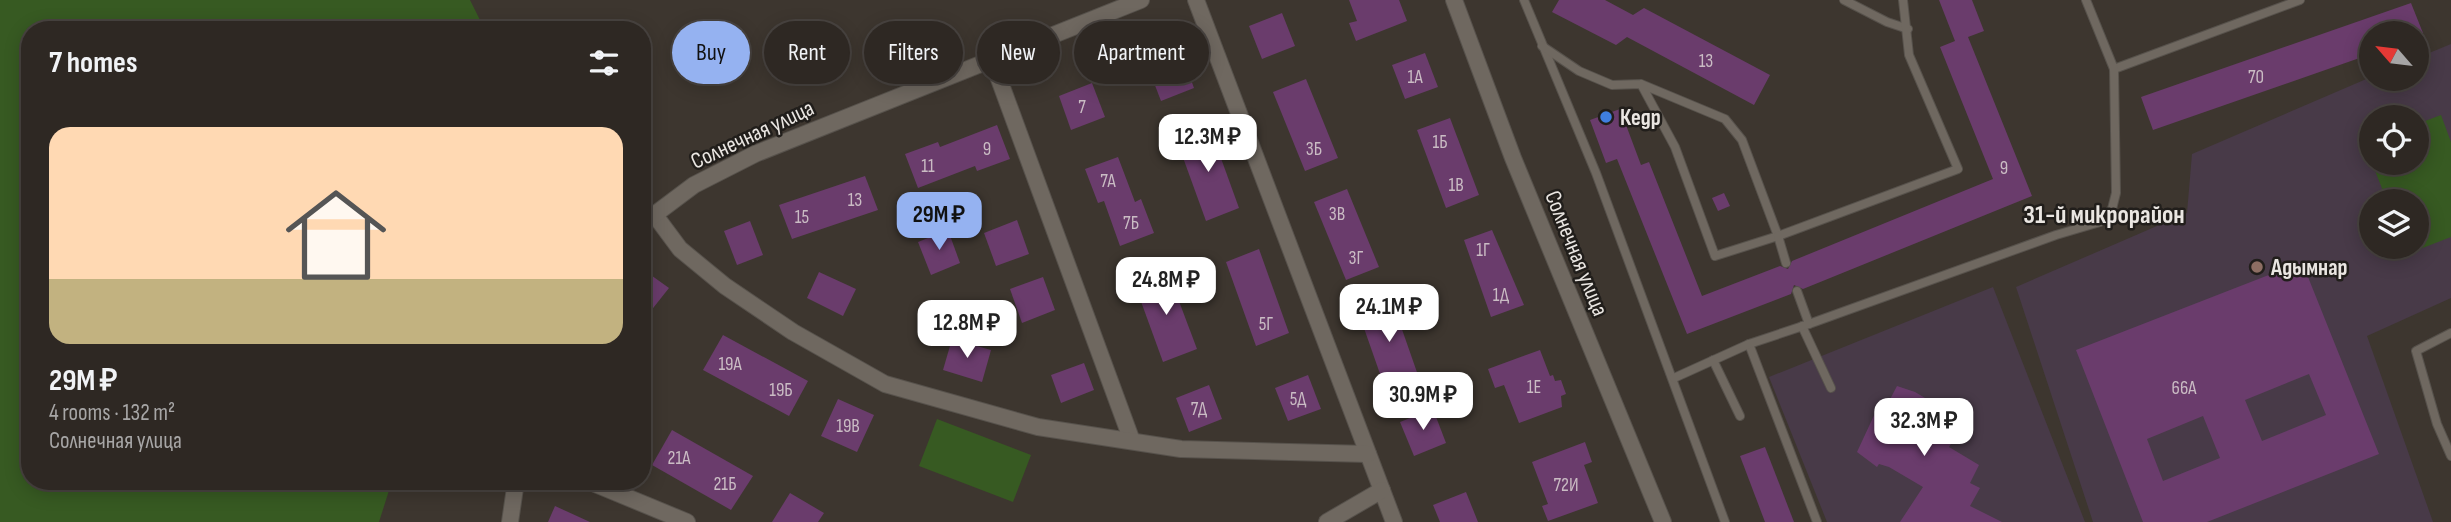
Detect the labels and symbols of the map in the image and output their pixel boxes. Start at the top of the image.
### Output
north arrow [2359,21,2429,91]
house number: 13 [1699,50,1713,73]
house number: 1А [1407,66,1423,89]
house number: 70 [2248,66,2264,89]
street label: Солнечная улица [686,94,818,176]
house number: 7 [1078,96,1086,119]
place label: Кедр [1620,104,1661,132]
marker: Кедр [1598,109,1614,125]
pin: 12.3M ₽ [1143,114,1273,174]
house number: 1Б [1432,131,1448,154]
house number: 9 [983,138,991,161]
house number: 3Б [1306,138,1322,161]
house number: 11 [921,155,935,178]
house number: 9 [2000,157,2008,180]
house number: 7А [1100,170,1117,193]
house number: 1В [1448,174,1464,197]
street label: Солнечная улица [1538,187,1614,320]
house number: 13 [848,189,862,212]
pin: 29M ₽ [890,192,988,252]
district label: 31-й микрорайон [2023,200,2185,231]
house number: 3В [1329,203,1345,226]
house number: 15 [795,206,809,229]
house number: 7Б [1123,212,1139,235]
house number: 1Г [1476,239,1490,262]
house number: 3Г [1349,247,1364,270]
place label: Адымнар [2270,254,2348,282]
pin: 24.8M ₽ [1101,258,1231,317]
marker: Адымнар [2249,259,2265,275]
pin: 24.1M ₽ [1324,284,1454,344]
house number: 1Д [1493,284,1509,307]
pin: 12.8M ₽ [902,300,1032,360]
house number: 5Г [1259,313,1273,336]
house number: 19А [718,353,742,376]
pin: 30.9M ₽ [1358,372,1488,432]
house number: 1Е [1527,376,1541,399]
house number: 66А [2172,377,2197,400]
house number: 19Б [769,379,793,402]
house number: 5Д [1290,388,1306,411]
house number: 7Д [1191,398,1207,421]
pin: 32.3M ₽ [1859,398,1989,458]
house number: 19В [836,415,860,438]
house number: 21А [668,447,691,470]
house number: 21Б [713,473,737,496]
house number: 72И [1553,474,1579,497]

